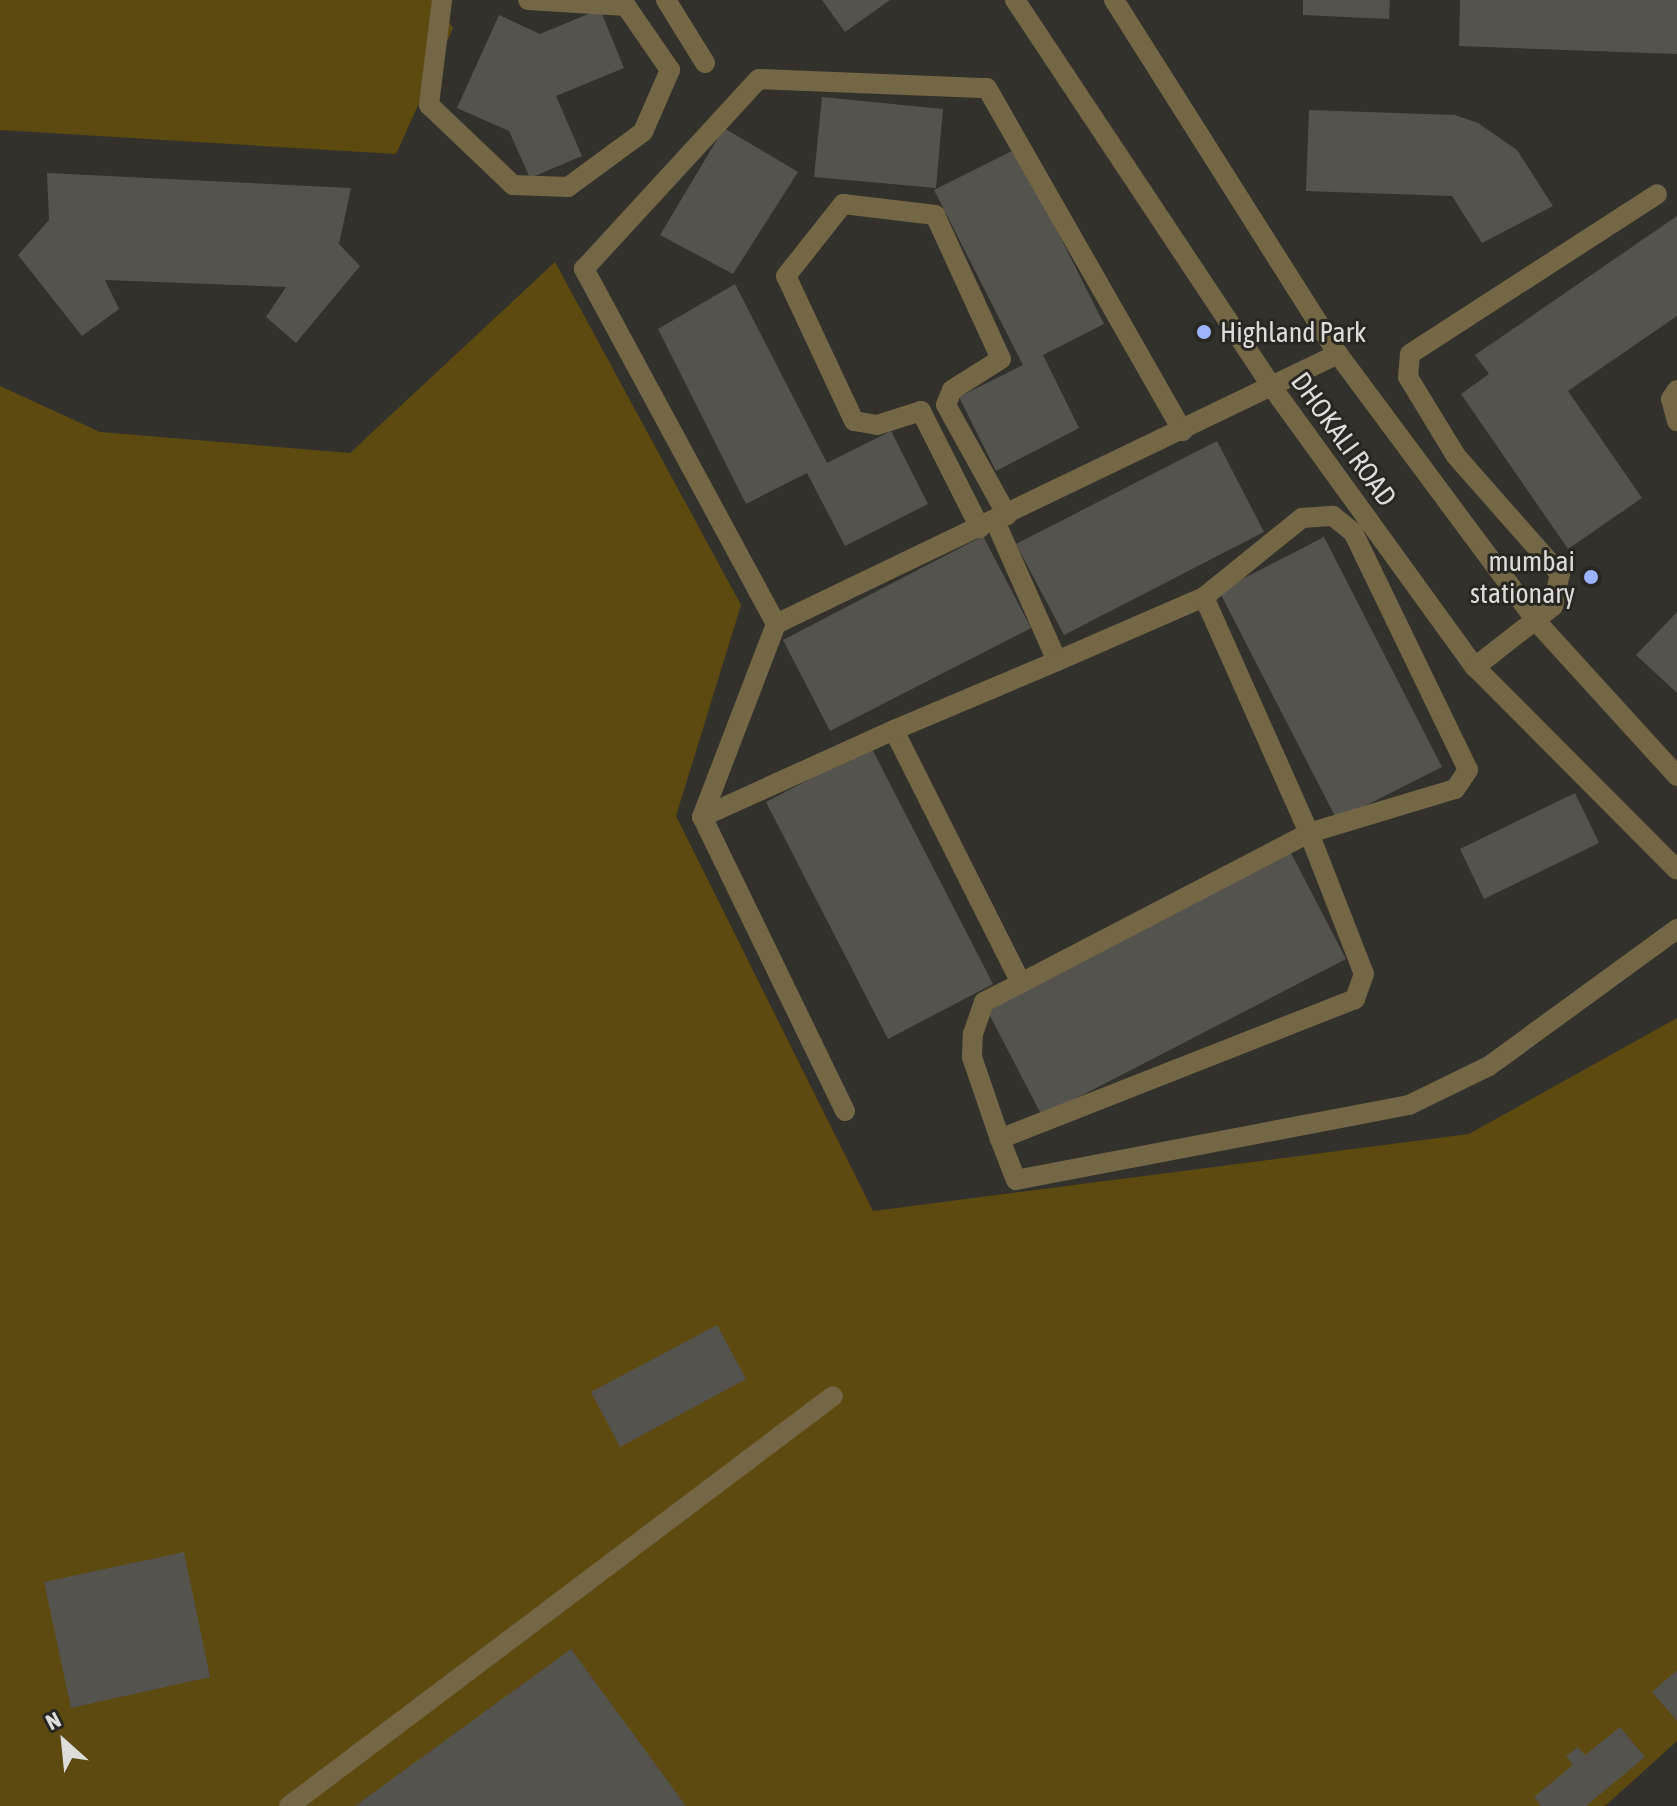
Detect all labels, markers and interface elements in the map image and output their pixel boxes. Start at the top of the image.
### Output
place label: Highland Park [1220,315,1366,349]
marker: Highland Park [1195,323,1213,341]
street label: DHOKALI ROAD [1284,366,1404,512]
place label: mumbai stationary [1470,544,1575,610]
marker: mumbai stationary [1582,568,1600,586]
north arrow [24,1702,104,1782]
text: N [41,1706,65,1735]

